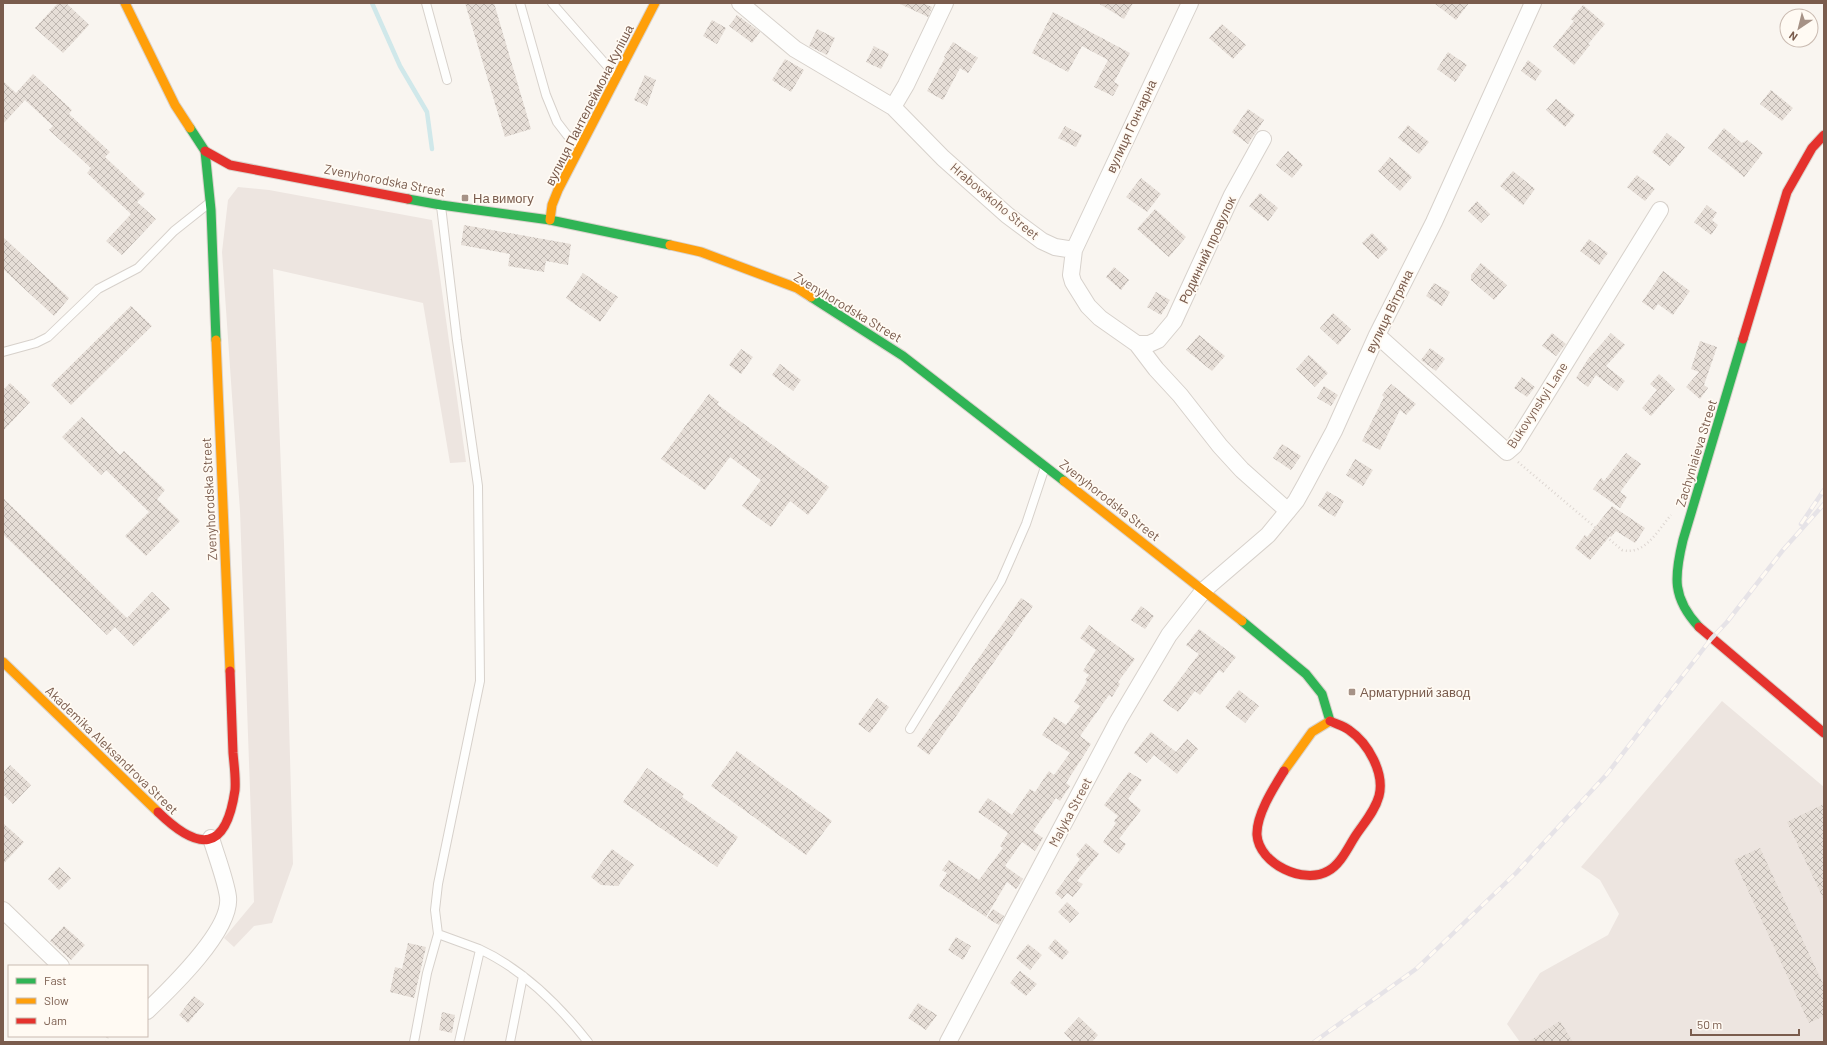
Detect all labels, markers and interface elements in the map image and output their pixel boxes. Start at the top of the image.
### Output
north arrow [1779,8,1819,48]
street label: вулиця Пантелеймона Куліша [541,21,637,188]
text: N [1786,29,1800,44]
street label: вулиця Гончарна [1102,76,1160,175]
street label: Hrabovskoho Street [947,159,1043,243]
street label: Zvenyhorodska Street [323,160,447,200]
place label: На вимогу [473,190,534,206]
marker: На вимогу [460,193,470,203]
street label: Родинний провулок [1175,194,1239,306]
street label: вулиця Вітряна [1362,266,1416,355]
street label: Zvenyhorodska Street [791,268,905,346]
street label: Bukovynskyi Lane [1503,359,1571,451]
street label: Zachyniaieva Street [1672,397,1720,509]
street label: Zvenyhorodska Street [198,437,220,561]
street label: Zvenyhorodska Street [1057,456,1163,544]
street label: Akademika Aleksandrova Street [42,682,182,818]
place label: Арматурний завод [1360,684,1471,700]
marker: Арматурний завод [1347,687,1357,697]
street label: Malyka Street [1045,775,1095,849]
legend [8,965,148,1037]
text: Fast [44,973,67,987]
text: Slow [44,993,69,1007]
scale bar [1691,1011,1799,1037]
text: Jam [44,1013,67,1027]
text: 50 m [1697,1017,1722,1031]

